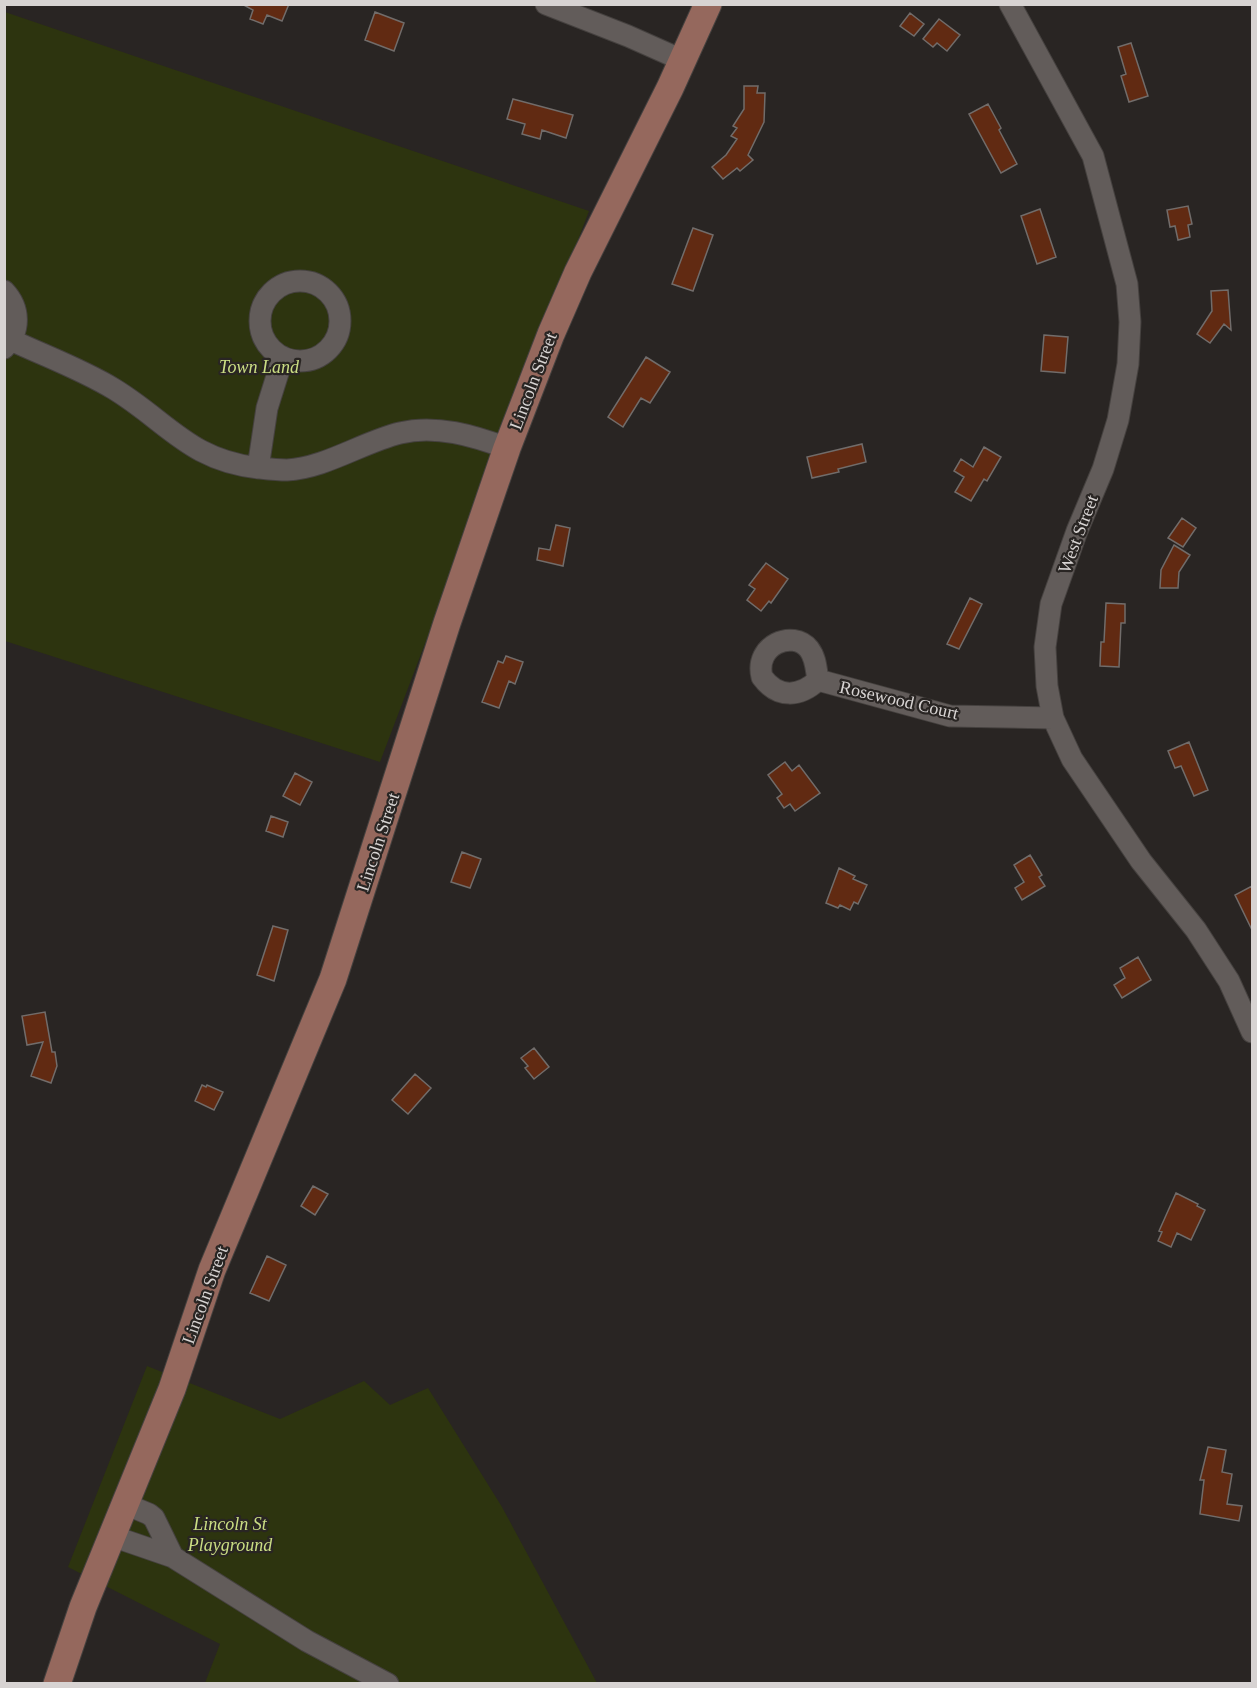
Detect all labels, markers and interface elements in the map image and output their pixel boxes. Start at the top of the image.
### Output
street label: Lincoln Street [505,330,561,432]
park label: Town Land [219,357,300,377]
street label: West Street [1054,492,1102,576]
street label: Rosewood Court [838,677,960,723]
street label: Lincoln Street [353,790,403,894]
street label: Lincoln Street [178,1243,232,1347]
park label: Lincoln St Playground [187,1514,273,1555]

